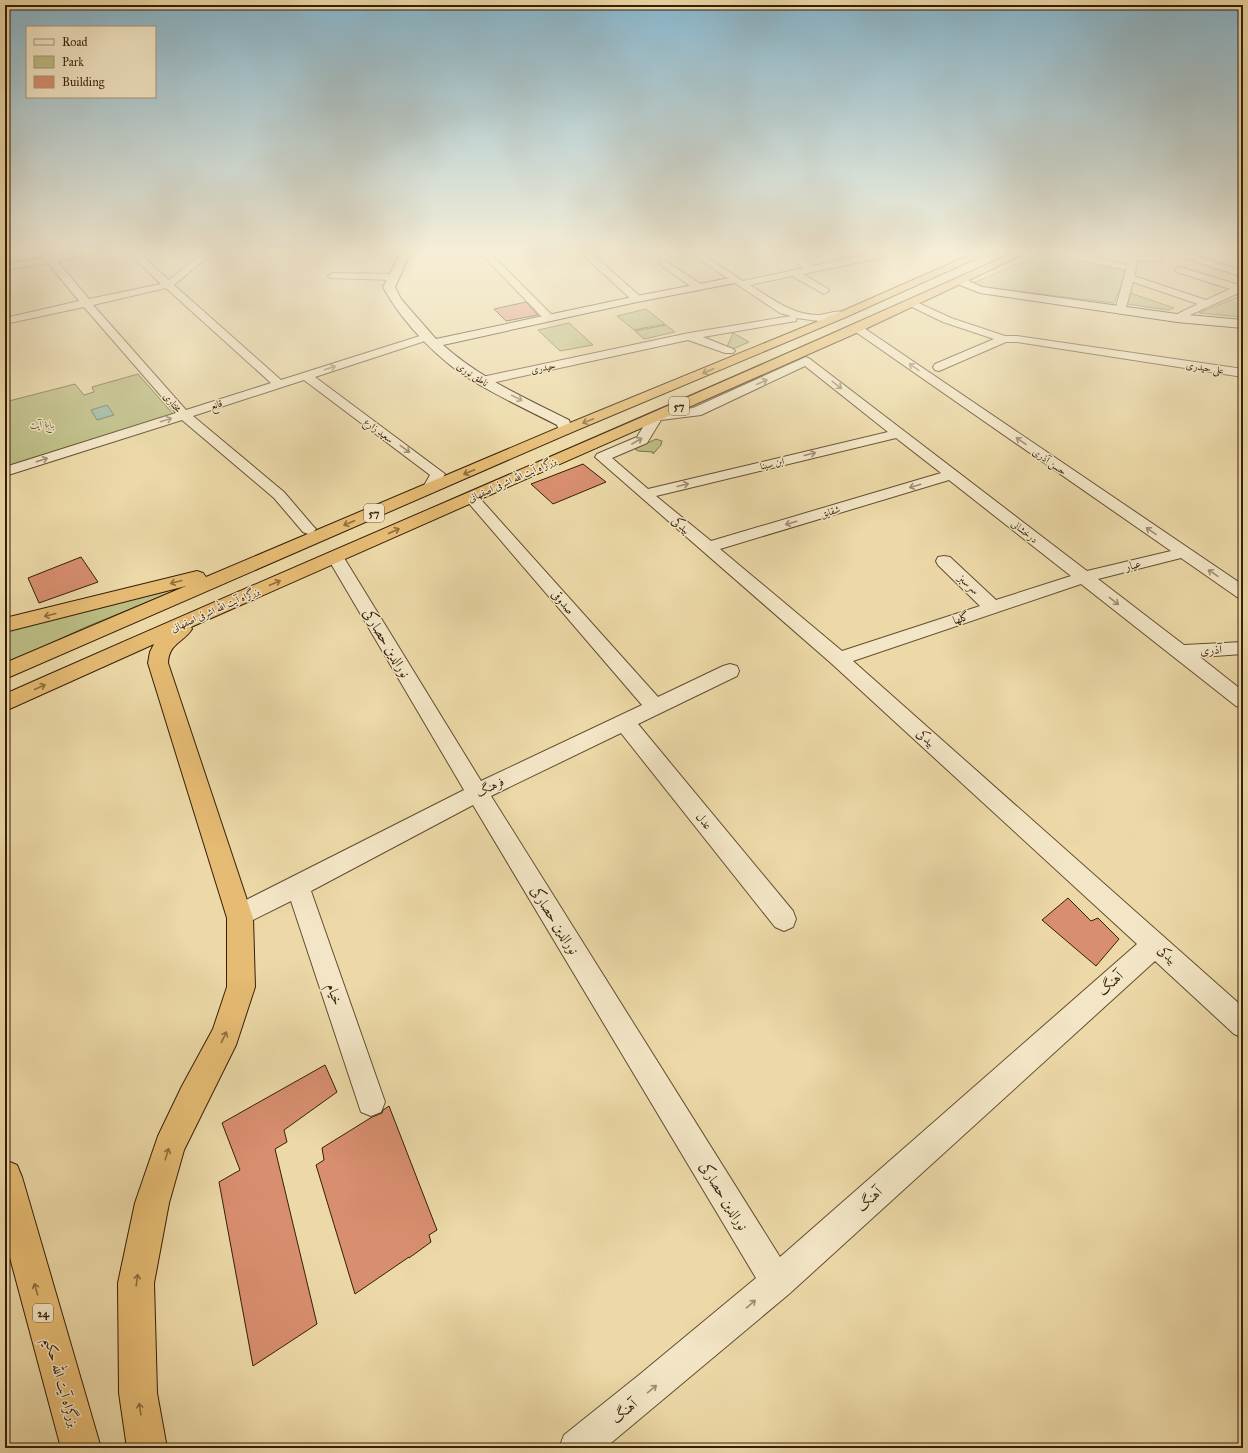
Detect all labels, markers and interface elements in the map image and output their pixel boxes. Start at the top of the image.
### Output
legend [26,26,156,98]
text: Road [62,35,88,49]
text: Park [62,55,84,69]
text: Building [62,75,105,90]
street label: حیدری [530,359,557,376]
street label: علی حیدری [1185,359,1225,378]
street label: ناطق نوری [454,360,491,389]
one-way arrow [909,363,920,371]
one-way arrow [323,364,336,371]
one-way arrow [703,368,715,375]
one-way arrow [755,378,767,385]
one-way arrow [832,381,843,389]
street label: مختاری [160,390,184,415]
one-way arrow [511,395,523,403]
street label: قانع [209,397,225,415]
road number: 57 [669,397,689,415]
one-way arrow [159,416,171,424]
street label: سعید زارع [359,416,396,448]
park label: باغ آیت [30,418,54,434]
one-way arrow [583,418,595,425]
one-way arrow [631,437,643,445]
one-way arrow [1016,437,1027,445]
one-way arrow [399,445,410,453]
street label: حسن آذری [1030,445,1069,479]
one-way arrow [803,450,816,458]
street label: بزرگراه آیت الله اشرفی اصفهانی [465,453,559,505]
street label: ابن سینا [759,455,786,473]
one-way arrow [36,456,48,464]
one-way arrow [463,469,475,476]
one-way arrow [676,481,689,488]
one-way arrow [909,483,922,490]
street label: شقایق [819,503,842,521]
road number: 57 [364,504,384,522]
street label: بیدکی [669,512,694,537]
street label: درخشانی [1009,518,1040,546]
one-way arrow [344,520,356,527]
one-way arrow [785,520,798,527]
one-way arrow [1145,526,1157,534]
one-way arrow [387,527,399,534]
street label: عیار [1122,556,1143,574]
street label: سرسبز [953,569,983,598]
one-way arrow [1208,569,1219,577]
one-way arrow [169,579,182,586]
one-way arrow [268,579,280,586]
street label: بزرگراه آیت الله اشرفی اصفهانی [168,583,262,635]
street label: صدوقی [548,587,577,618]
one-way arrow [1109,597,1120,605]
street label: نورالدین حصارکی [359,605,415,681]
street label: گلها [950,608,971,627]
one-way arrow [44,611,57,619]
street label: آذری [1200,641,1224,658]
one-way arrow [34,683,46,690]
street label: بیدکی [914,725,939,750]
street label: فرهنگ [473,773,507,801]
street label: عدل [693,810,715,832]
street label: نورالدین حصارکی [527,882,583,958]
street label: بیدکی [1155,942,1180,967]
street label: آهنگ [1093,965,1128,999]
street label: خیام [319,981,346,1009]
one-way arrow [221,1031,228,1043]
one-way arrow [164,1147,171,1160]
street label: نورالدین حصارکی [696,1158,752,1234]
street label: آهنگ [852,1181,887,1215]
one-way arrow [133,1274,141,1287]
one-way arrow [32,1283,39,1296]
one-way arrow [745,1300,756,1309]
road number: 24 [33,1304,53,1322]
street label: بزرگراه آیت الله حکیم [36,1334,86,1431]
one-way arrow [646,1384,657,1393]
street label: آهنگ [607,1394,642,1427]
one-way arrow [136,1403,144,1416]

